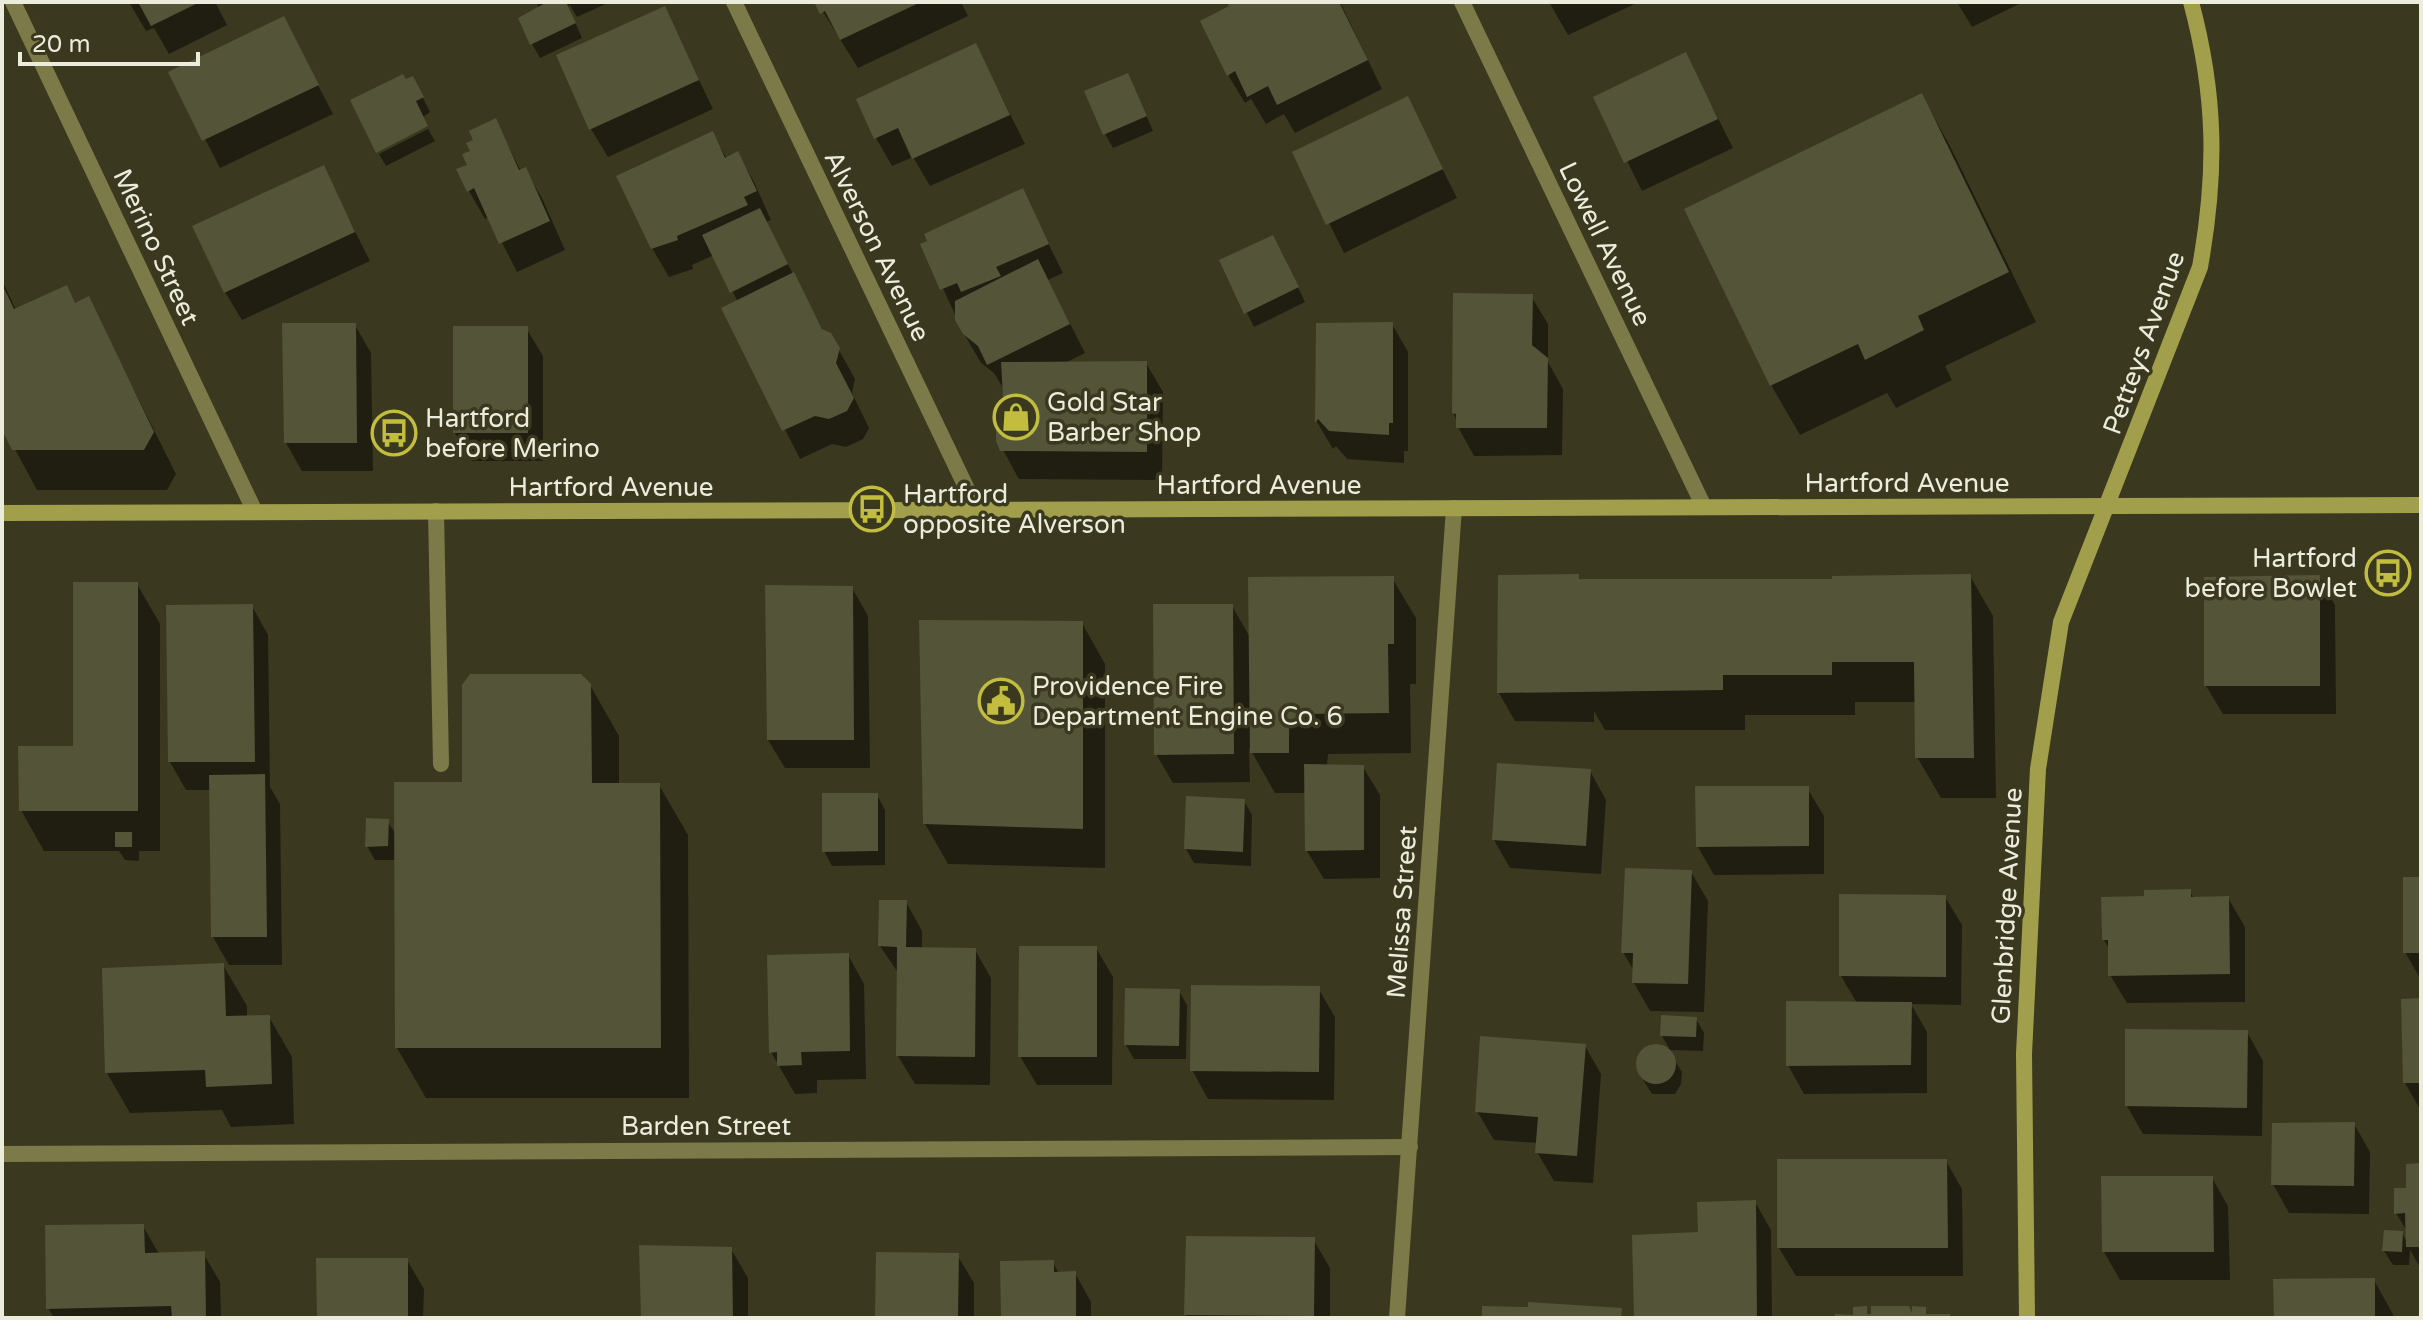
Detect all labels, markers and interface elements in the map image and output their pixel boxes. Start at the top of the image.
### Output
scale bar [20,16,198,66]
text: 20 m [32,30,90,59]
street label: Alverson Avenue [817,146,937,346]
street label: Lowell Avenue [1552,157,1658,331]
street label: Merino Street [106,164,206,330]
street label: Petteys Avenue [2097,247,2191,439]
place label: Gold Star Barber Shop [1047,387,1201,448]
shop icon: Gold Star Barber Shop [992,393,1040,441]
place label: Hartford before Merino [425,403,600,464]
bus stop icon: Hartford before Merino [370,409,418,457]
street label: Hartford Avenue [1805,468,2009,499]
street label: Hartford Avenue [1157,470,1361,501]
street label: Hartford Avenue [509,472,713,503]
place label: Hartford opposite Alverson [903,479,1126,540]
bus stop icon: Hartford opposite Alverson [848,485,896,533]
place label: Hartford before Bowlet [2185,543,2357,604]
bus stop icon: Hartford before Bowlet [2364,549,2412,597]
place label: Providence Fire Department Engine Co. 6 [1032,671,1343,732]
public building icon: Providence Fire Department Engine Co. 6 [977,677,1025,725]
street label: Glenbridge Avenue [1985,787,2029,1025]
street label: Melissa Street [1381,825,1424,999]
street label: Barden Street [621,1111,791,1142]

